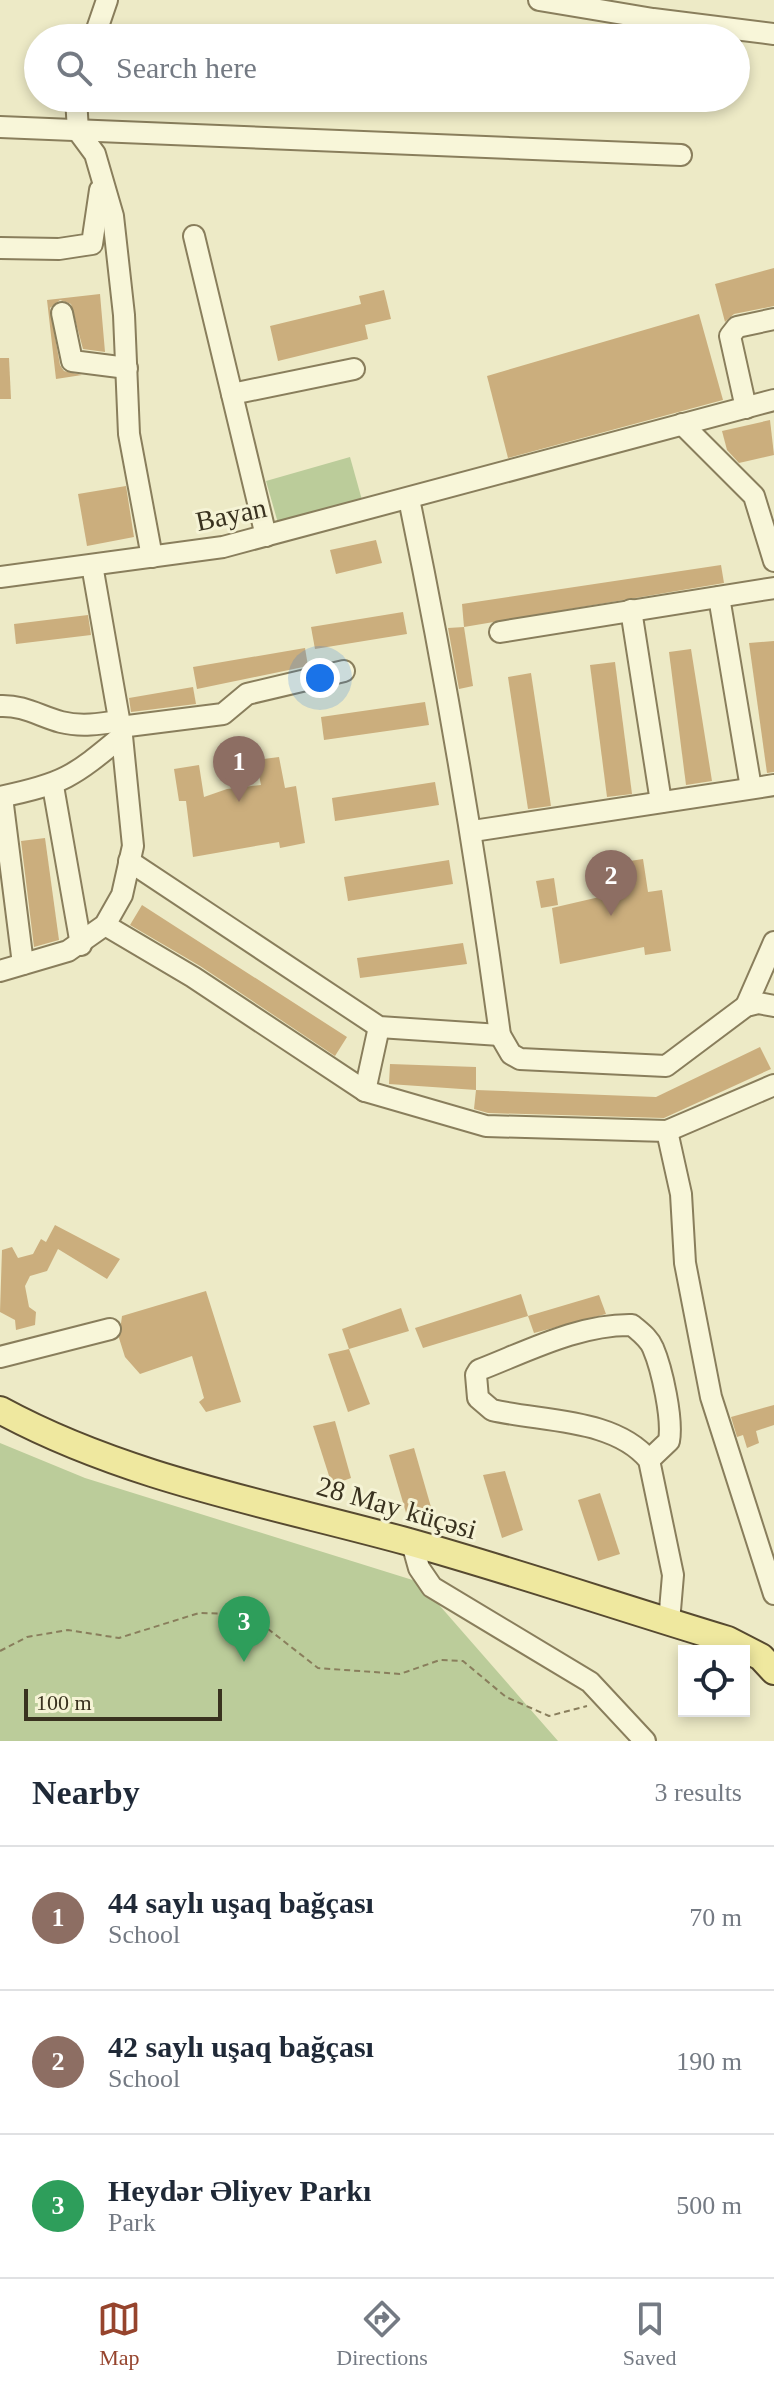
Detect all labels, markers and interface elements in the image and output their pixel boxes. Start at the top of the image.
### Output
search box [24,24,750,112]
icon: search [52,46,96,90]
text: Search here [116,51,257,84]
street label: Bayan [193,492,269,537]
your location [300,658,340,698]
pin: 1 [213,736,265,802]
pin: 2 [585,850,637,916]
street label: 28 May küçəsi [313,1470,481,1545]
pin: 3 [218,1596,270,1662]
map controls [678,1645,750,1717]
button: locate [678,1645,750,1717]
scale bar [24,1685,222,1721]
text: 100 m [36,1690,92,1715]
text: Nearby [32,1774,140,1811]
text: 3 results [655,1778,742,1807]
text: 44 saylı uşaq bağçası [108,1886,374,1919]
text: 1 [52,1903,65,1932]
text: 70 m [689,1903,742,1932]
text: School [108,1920,180,1949]
text: 42 saylı uşaq bağçası [108,2030,374,2063]
text: 2 [52,2047,65,2076]
text: 190 m [676,2047,742,2076]
text: School [108,2064,180,2093]
text: Heydər Əliyev Parkı [108,2174,371,2207]
text: 3 [52,2191,65,2220]
text: 500 m [676,2191,742,2220]
text: Park [108,2208,156,2237]
tab: Map [97,2297,141,2371]
tab: Directions [336,2297,428,2371]
tab: Saved [623,2297,677,2371]

